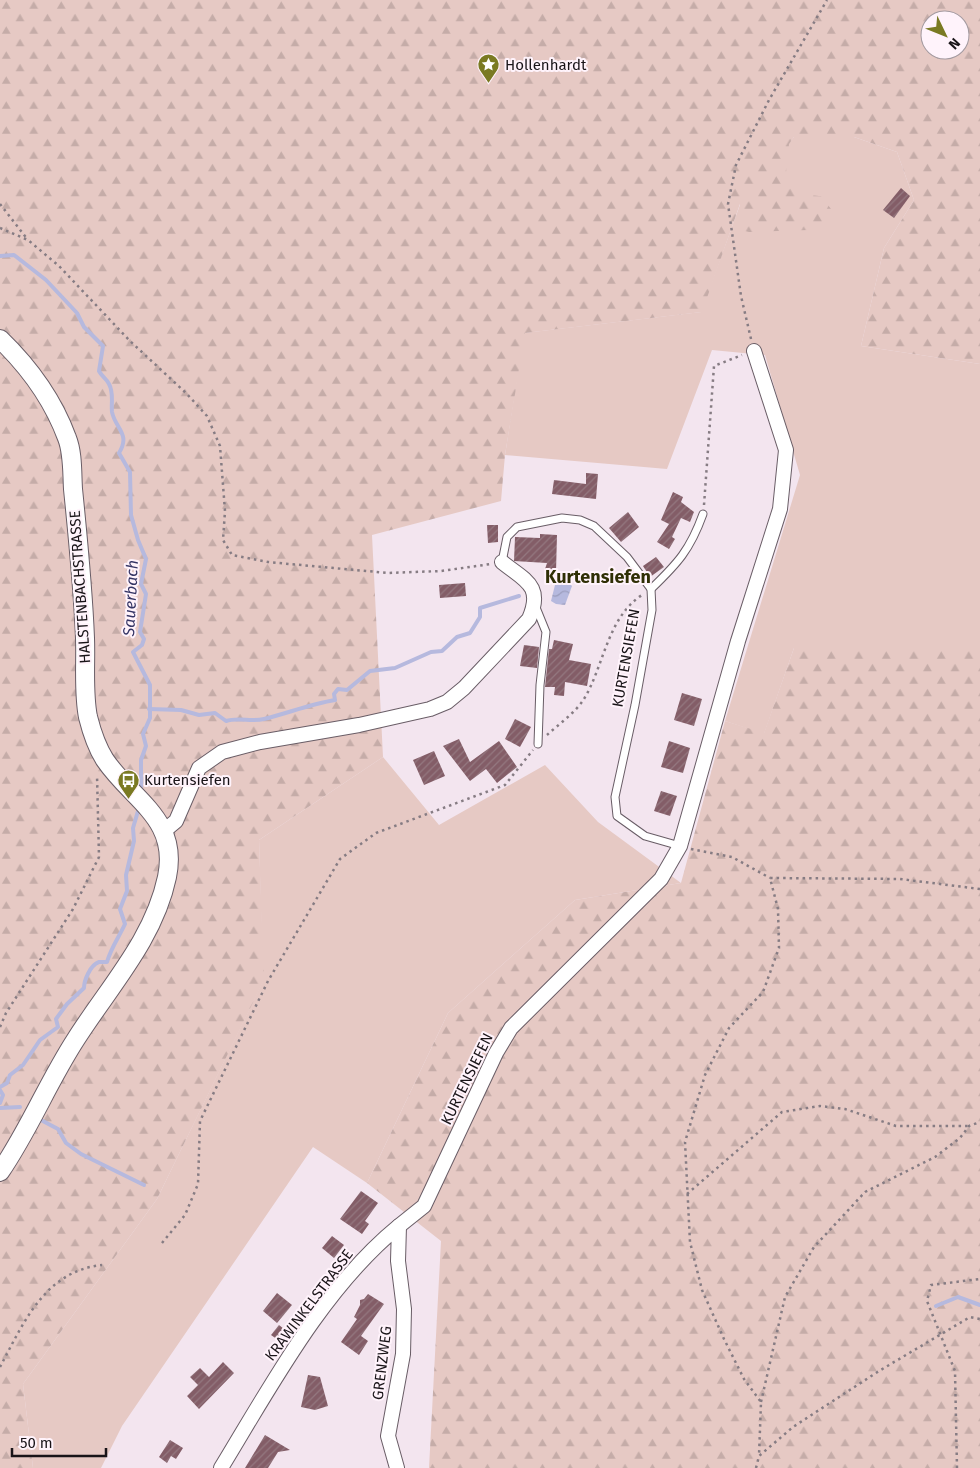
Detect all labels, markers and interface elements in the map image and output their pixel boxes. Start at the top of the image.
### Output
north arrow [920,10,970,60]
text: N [945,34,964,53]
place icon: Hollenhardt [477,53,501,84]
place label: Hollenhardt [505,56,587,74]
street label: HALSTENBACHSTRASSE [66,510,94,664]
water label: Sauerbach [119,559,142,638]
district label: Kurtensiefen [545,566,651,588]
street label: KURTENSIEFEN [608,607,644,709]
bus stop icon: Kurtensiefen [116,768,140,799]
place label: Kurtensiefen [144,771,231,789]
street label: KURTENSIEFEN [437,1030,497,1128]
street label: KRAWINKELSTRASSE [261,1246,357,1364]
street label: GRENZWEG [369,1325,395,1401]
scale bar [12,1426,106,1458]
text: 50 m [20,1434,53,1452]

